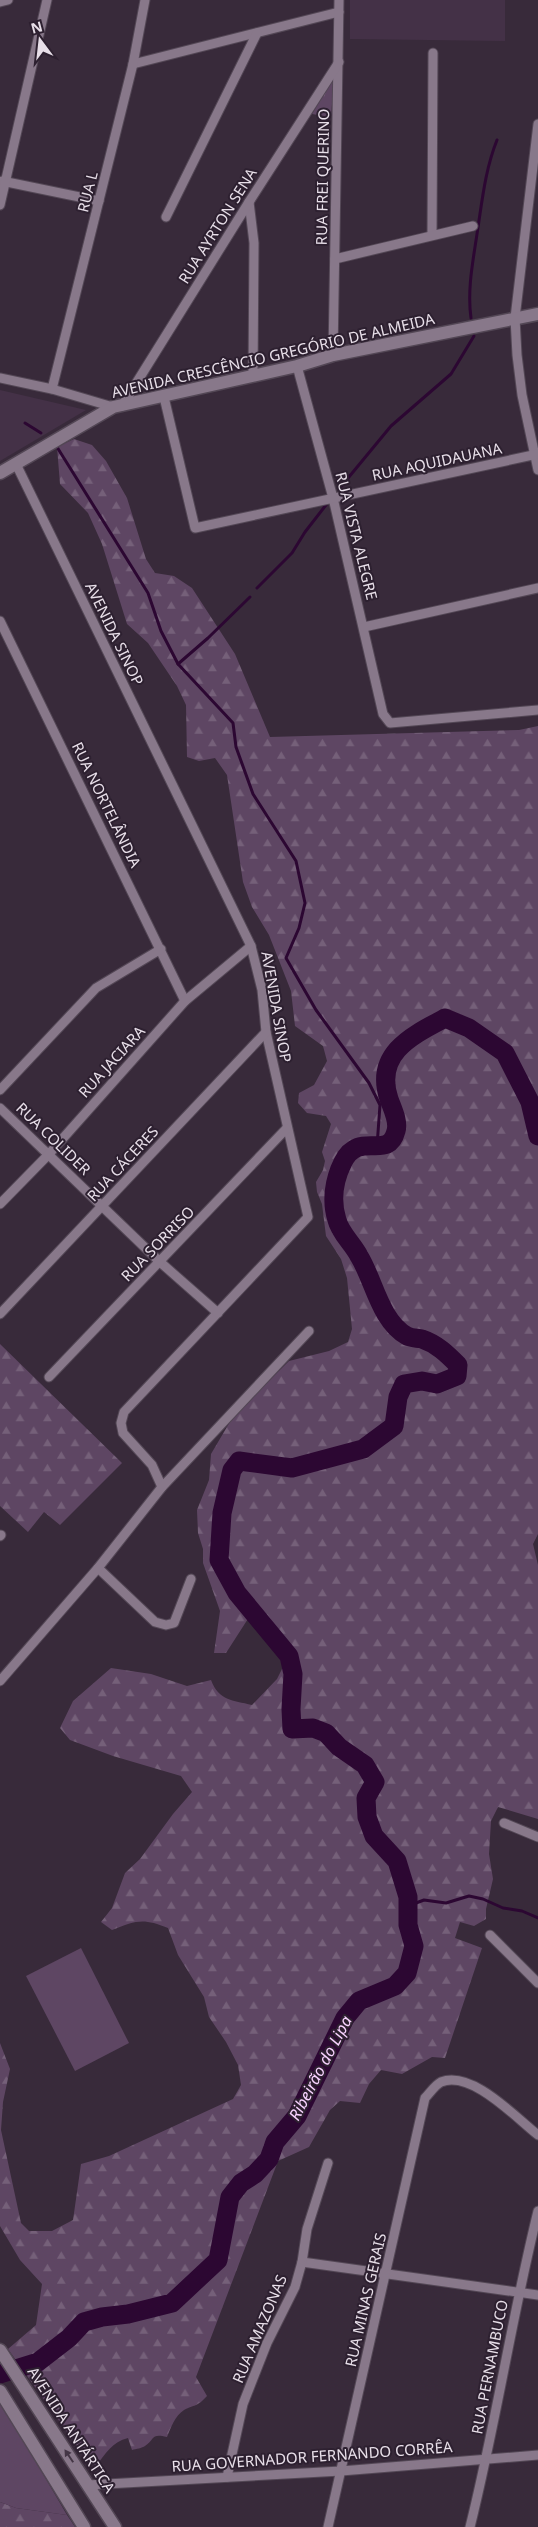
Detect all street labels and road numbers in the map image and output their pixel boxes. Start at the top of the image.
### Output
street label: RUA FREI QUERINO [311,109,333,245]
street label: RUA AYRTON SENA [173,164,261,287]
street label: RUA L [72,169,102,214]
street label: AVENIDA CRESCÊNCIO GREGÓRIO DE ALMEIDA [109,308,437,402]
street label: RUA AQUIDAUANA [370,437,504,485]
street label: RUA VISTA ALEGRE [331,470,383,602]
street label: AVENIDA SINOP [81,579,149,688]
street label: RUA NORTELÂNDIA [68,739,146,871]
street label: AVENIDA SINOP [257,950,297,1064]
street label: RUA JACIARA [74,1021,149,1101]
street label: RUA COLIDER [12,1098,96,1179]
street label: RUA CÁCERES [82,1121,162,1205]
street label: RUA SORRISO [116,1201,198,1285]
street label: RUA MINAS GERAIS [340,2231,390,2369]
street label: RUA AMAZONAS [227,2271,291,2386]
street label: RUA PERNAMBUCO [466,2298,512,2436]
street label: AVENIDA ANTÁRTICA [24,2363,120,2497]
street label: RUA GOVERNADOR FERNANDO CORRÊA [171,2436,453,2476]

